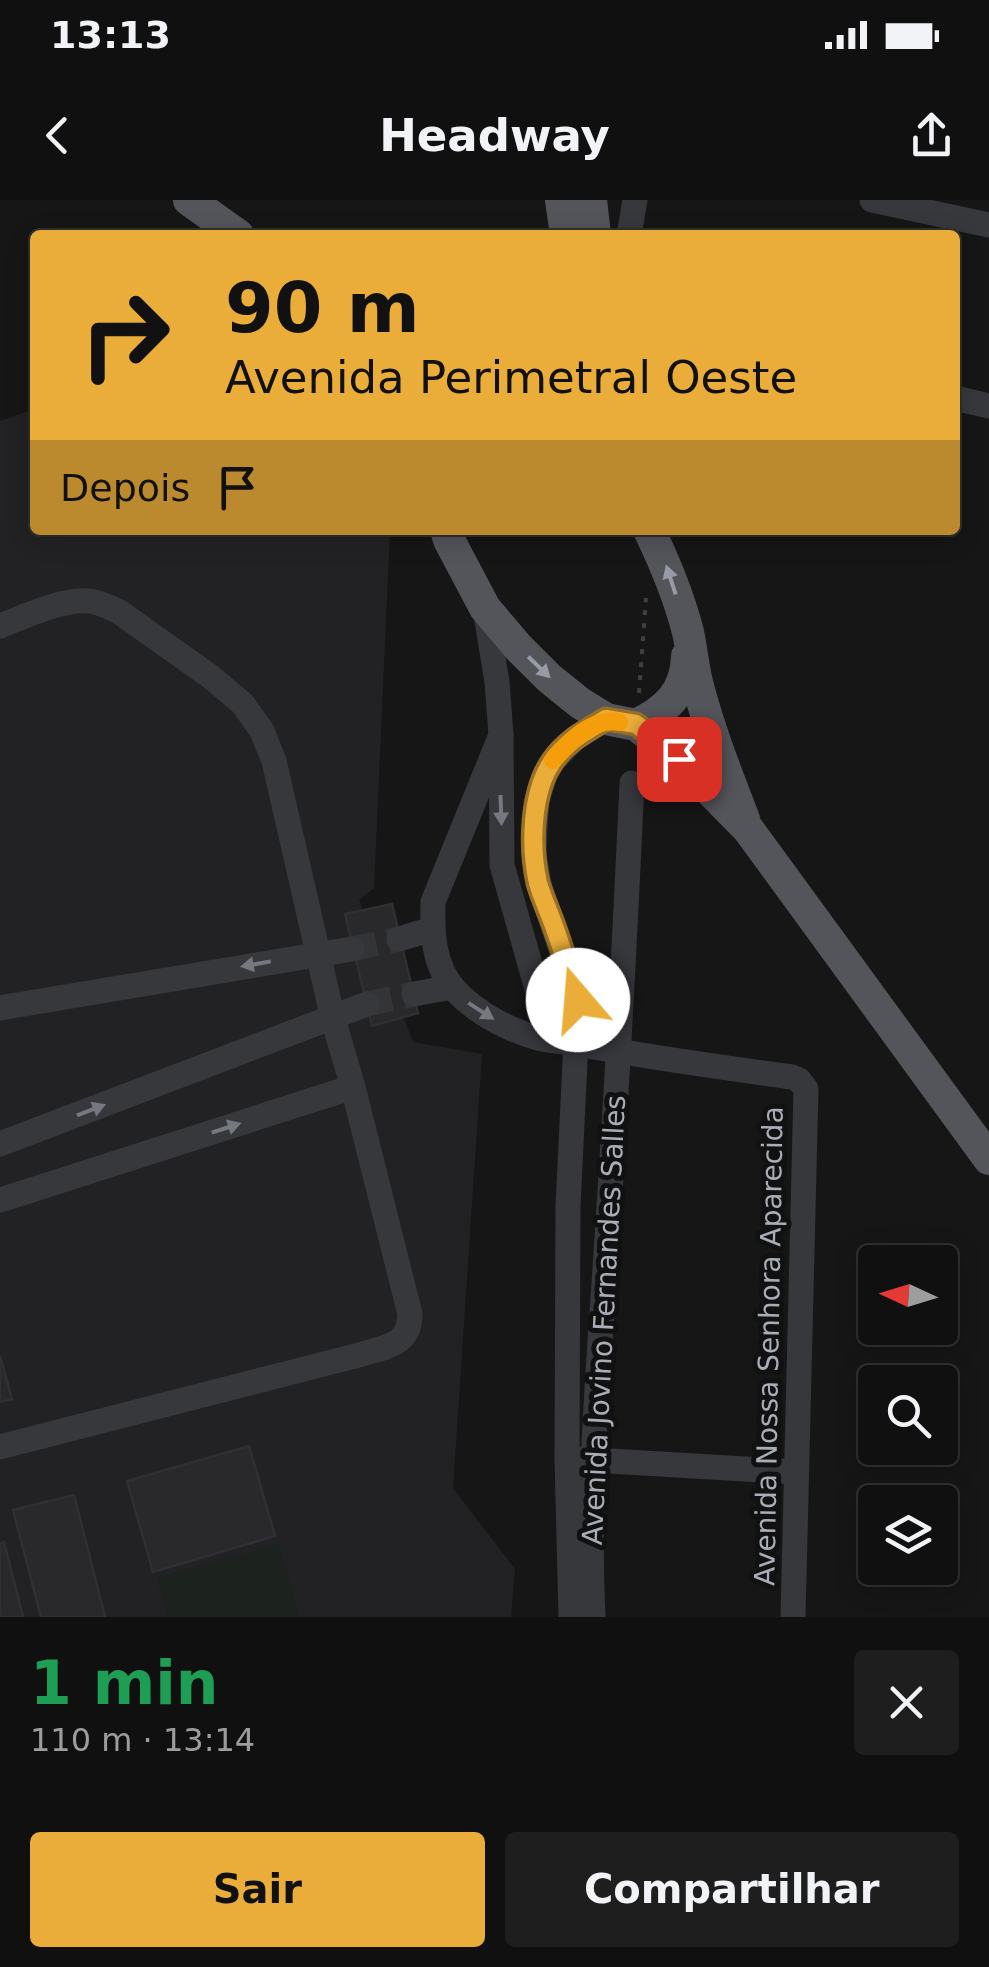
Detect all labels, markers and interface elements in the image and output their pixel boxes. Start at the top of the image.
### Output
text: 13:13 [50,13,171,57]
icon: back [30,108,85,163]
icon: share [904,108,959,163]
text: Headway [379,109,610,162]
text: 90 m [225,267,420,349]
icon: right [60,270,190,400]
text: Avenida Perimetral Oeste [225,351,797,404]
icon: arrive [210,460,265,515]
text: Depois [60,466,190,510]
one-way arrow [663,564,678,594]
one-way arrow [526,655,550,678]
pin [637,717,722,802]
icon: arrive [652,732,707,787]
one-way arrow [493,794,509,826]
position arrow [526,948,630,1052]
one-way arrow [240,957,271,972]
one-way arrow [468,1001,495,1019]
street label: Avenida Jovino Fernandes Salles [576,1094,632,1546]
one-way arrow [77,1102,107,1117]
street label: Avenida Nossa Senhora Aparecida [748,1106,790,1586]
one-way arrow [212,1119,242,1134]
north arrow [858,1245,958,1345]
map controls [858,1245,958,1585]
button: search [858,1365,958,1465]
button: layers [858,1485,958,1585]
text: 1 min [30,1648,218,1718]
button: close [854,1650,959,1755]
text: 110 m · 13:14 [30,1721,255,1759]
button: Sair [30,1832,485,1947]
button: Compartilhar [505,1832,959,1947]

